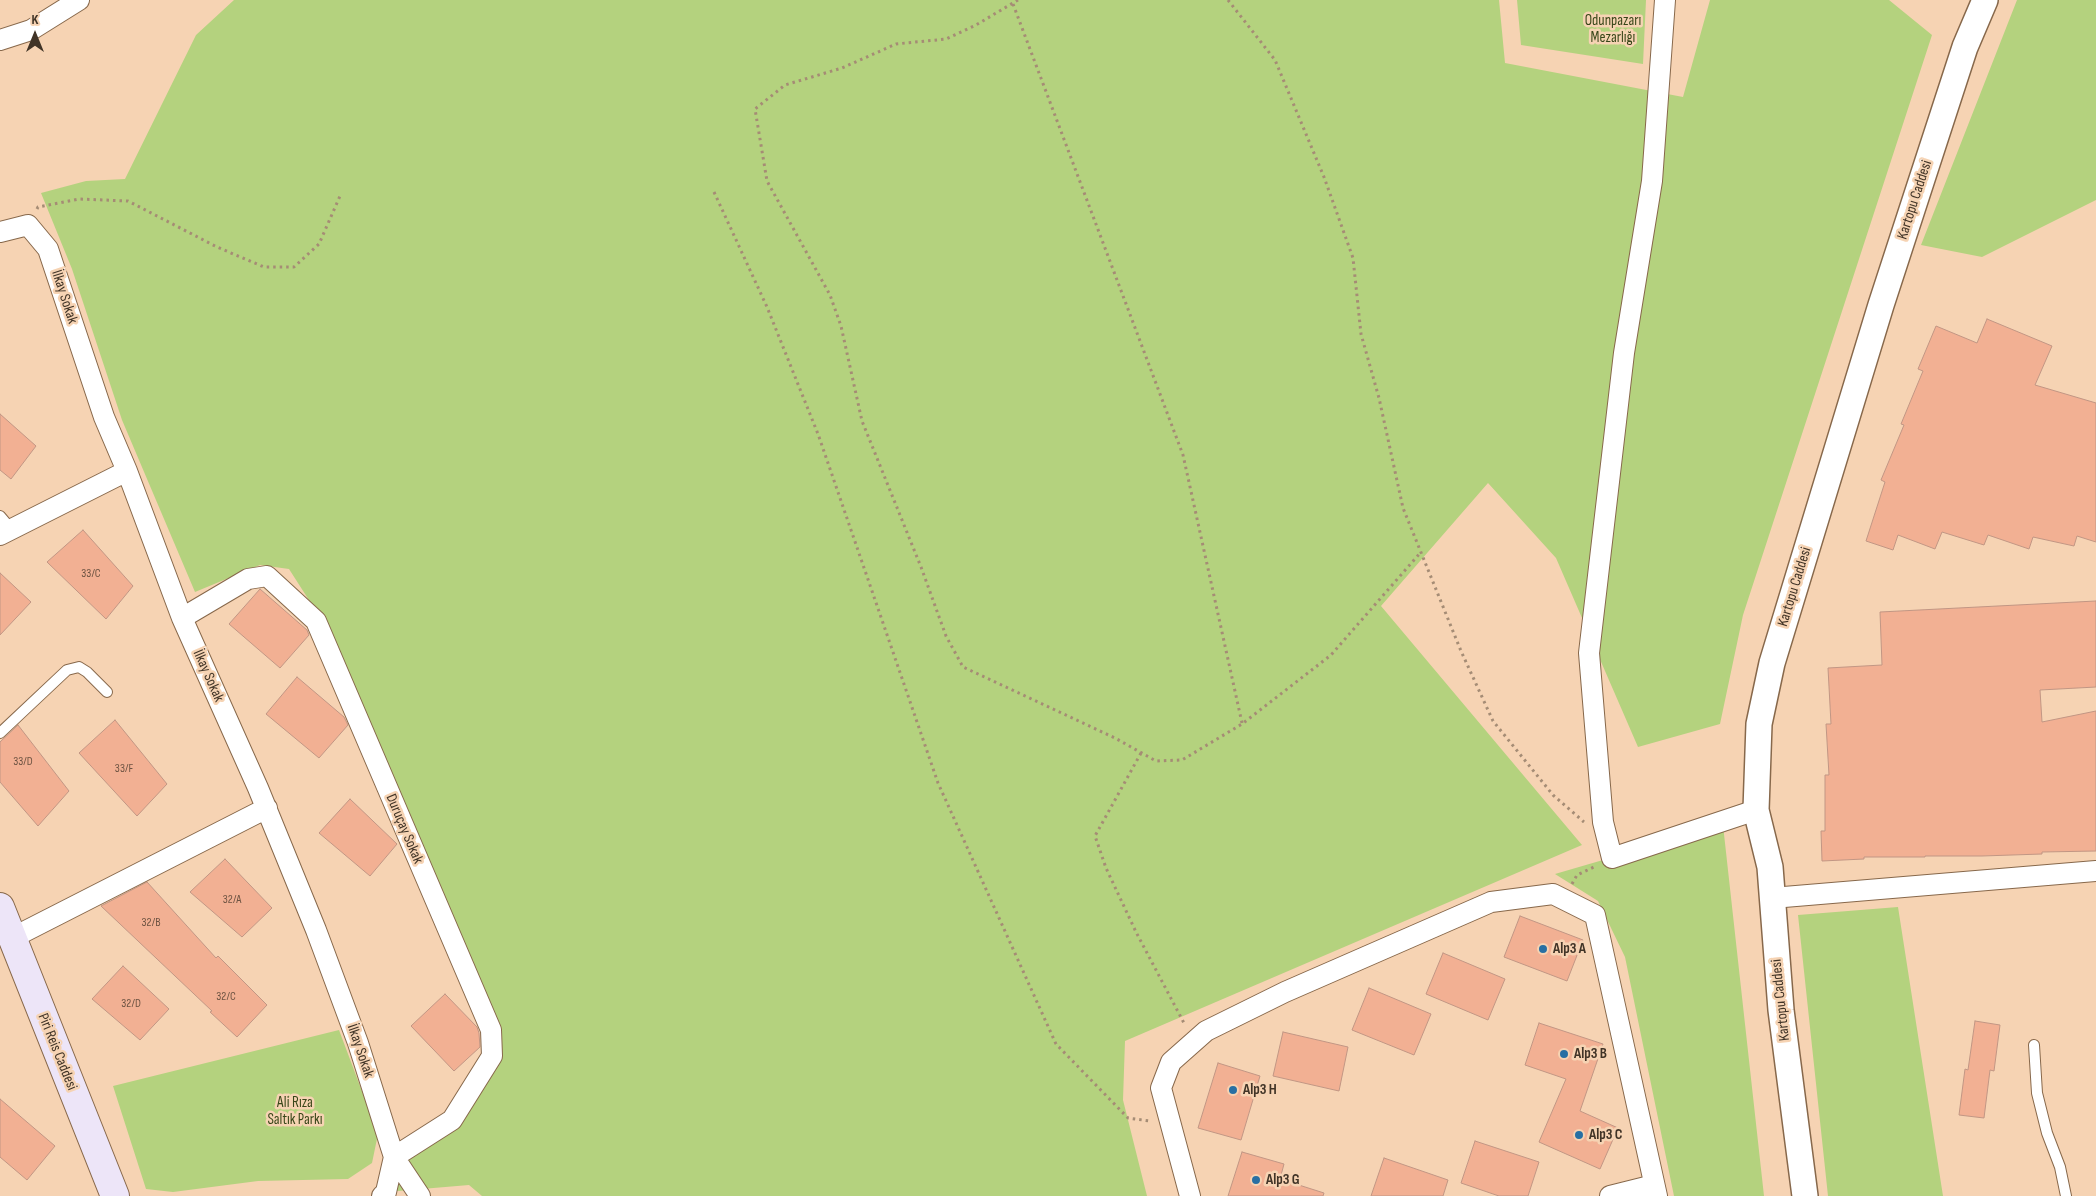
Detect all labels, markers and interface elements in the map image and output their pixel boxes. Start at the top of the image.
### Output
north arrow [10,10,60,60]
text: K [32,11,38,28]
park label: Odunpazarı Mezarlığı [1585,12,1641,47]
street label: Kartopu Caddesi [1894,158,1936,242]
street label: İlkay Sokak [47,268,81,326]
street label: Kartopu Caddesi [1774,545,1816,629]
house number: 33/C [81,567,101,581]
street label: İlkay Sokak [189,647,227,705]
house number: 33/D [13,755,33,769]
house number: 33/F [115,762,133,776]
street label: Duruçay Sokak [381,792,427,866]
house number: 32/A [223,893,241,907]
house number: 32/B [141,916,161,930]
place label: Alp3 A [1553,940,1586,958]
marker: Alp3 A [1537,943,1549,955]
street label: Kartopu Caddesi [1768,958,1794,1042]
house number: 32/C [216,990,236,1004]
house number: 32/D [121,997,141,1011]
street label: Piri Reis Caddesi [33,1011,81,1093]
street label: İlkay Sokak [342,1022,378,1080]
place label: Alp3 B [1574,1045,1607,1063]
marker: Alp3 B [1558,1048,1570,1060]
place label: Alp3 H [1243,1081,1277,1099]
marker: Alp3 H [1227,1084,1239,1096]
park label: Ali Rıza Saltık Parkı [267,1094,323,1129]
place label: Alp3 C [1589,1126,1623,1144]
marker: Alp3 C [1573,1129,1585,1141]
place label: Alp3 G [1266,1171,1300,1189]
marker: Alp3 G [1250,1174,1262,1186]

